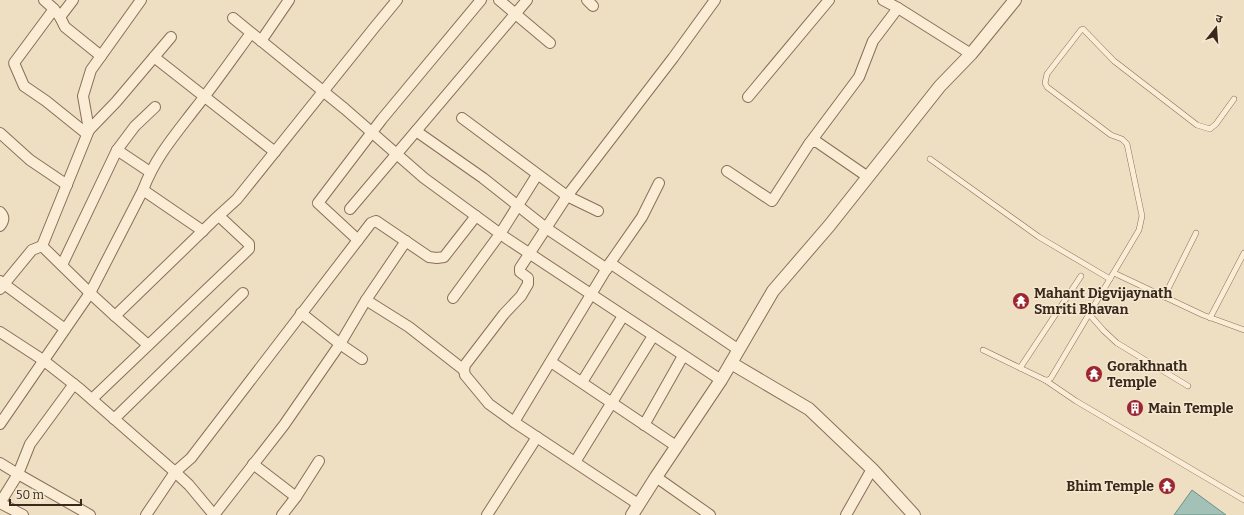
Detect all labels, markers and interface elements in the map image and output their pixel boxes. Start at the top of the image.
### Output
north arrow [1196,8,1236,48]
text: उ [1214,12,1224,26]
place label: Mahant Digvijaynath Smriti Bhavan [1034,285,1173,318]
temple icon: Mahant Digvijaynath Smriti Bhavan [1011,291,1031,311]
place label: Gorakhnath Temple [1107,358,1188,391]
temple icon: Gorakhnath Temple [1084,364,1104,384]
building icon: Main Temple [1125,398,1145,418]
place label: Main Temple [1148,400,1234,417]
temple icon: Bhim Temple [1157,476,1177,496]
place label: Bhim Temple [1066,478,1154,495]
scale bar [10,481,81,507]
text: 50 m [16,488,45,502]

